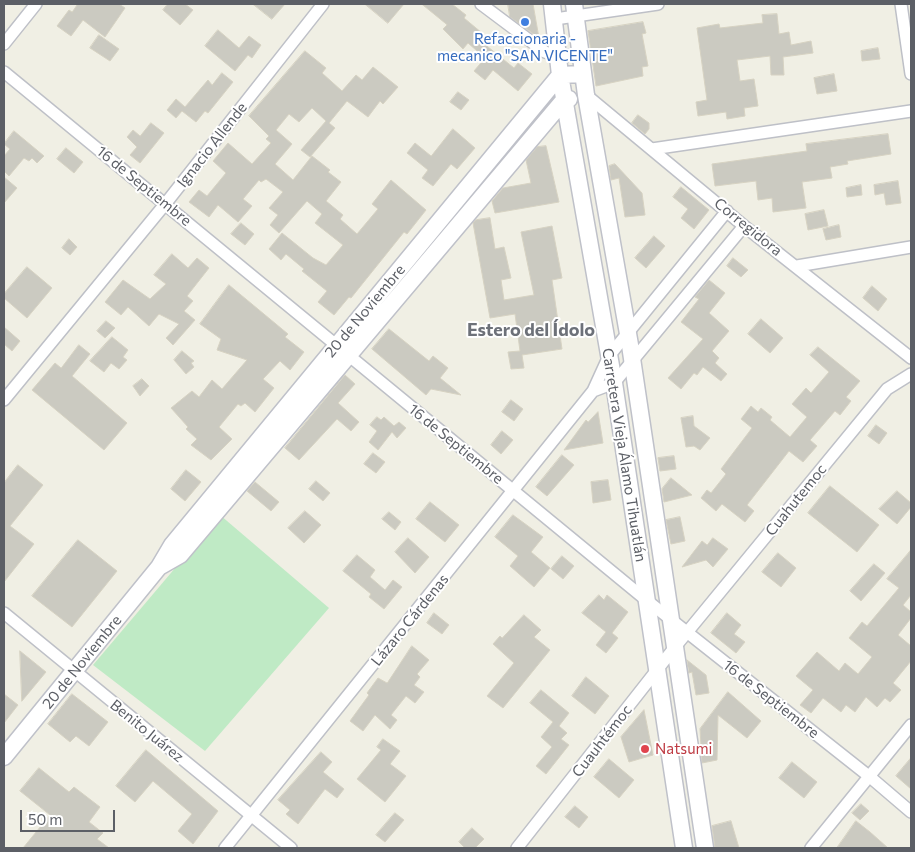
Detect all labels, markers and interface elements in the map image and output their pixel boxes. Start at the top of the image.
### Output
marker: Refaccionaria - mecanico "SAN VICENTE" [519,16,531,28]
place label: Refaccionaria - mecanico "SAN VICENTE" [437,30,613,65]
street label: Ignacio Allende [173,99,251,191]
street label: 16 de Septiembre [93,142,195,230]
street label: Corregidora [710,194,786,260]
street label: 20 de Noviembre [321,261,409,361]
district label: Estero del Ídolo [467,319,595,341]
street label: Carretera Vieja Álamo Tihuatlán [598,347,650,563]
street label: 16 de Septiembre [405,400,507,488]
street label: Cuahutemoc [762,461,830,539]
street label: Lázaro Cárdenas [367,570,453,670]
street label: 20 de Noviembre [39,611,125,713]
street label: 16 de Septiembre [719,656,823,742]
street label: Benito Juárez [107,696,187,766]
street label: Cuauhtémoc [568,701,636,781]
place label: Natsumi [655,740,712,758]
marker: Natsumi [639,743,651,755]
scale bar [22,800,118,832]
text: 50 m [28,810,62,828]

